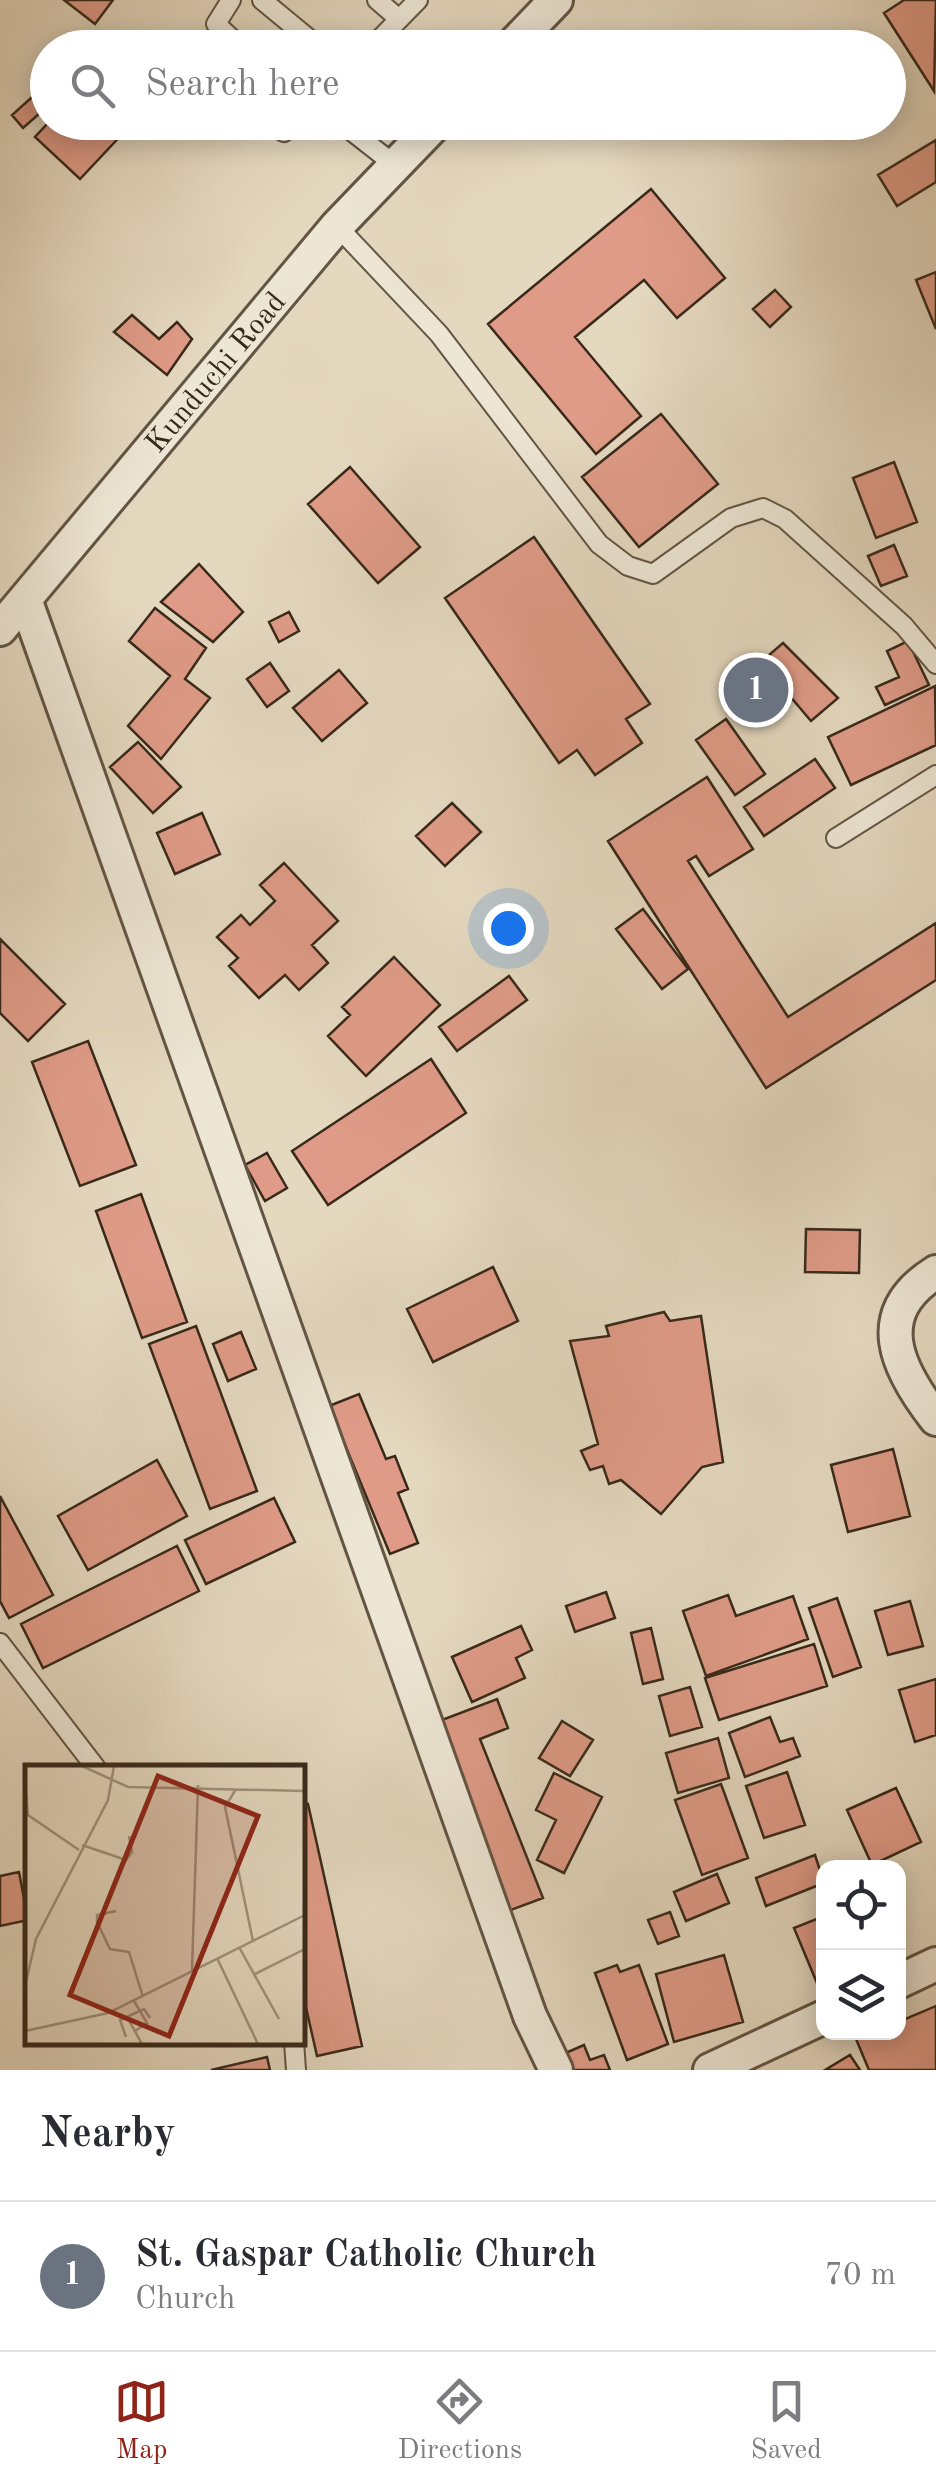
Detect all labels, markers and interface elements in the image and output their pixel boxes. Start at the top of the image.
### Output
search box [30,30,906,140]
icon: search [65,58,120,113]
text: Search here [145,66,340,104]
street label: Kunduchi Road [141,287,292,459]
pin: 1 [724,652,788,728]
your location [483,903,534,954]
inset map [25,1765,305,2045]
map controls [816,1860,906,2040]
button: locate [816,1860,906,1950]
button: layers [816,1950,906,2040]
text: Nearby [40,2114,176,2156]
text: St. Gaspar Catholic Church [135,2237,597,2275]
text: 1 [63,2260,82,2292]
text: 70 m [825,2260,896,2292]
text: Church [135,2284,235,2316]
tab: Map [114,2374,169,2469]
tab: Directions [398,2374,522,2469]
tab: Saved [750,2374,822,2469]

